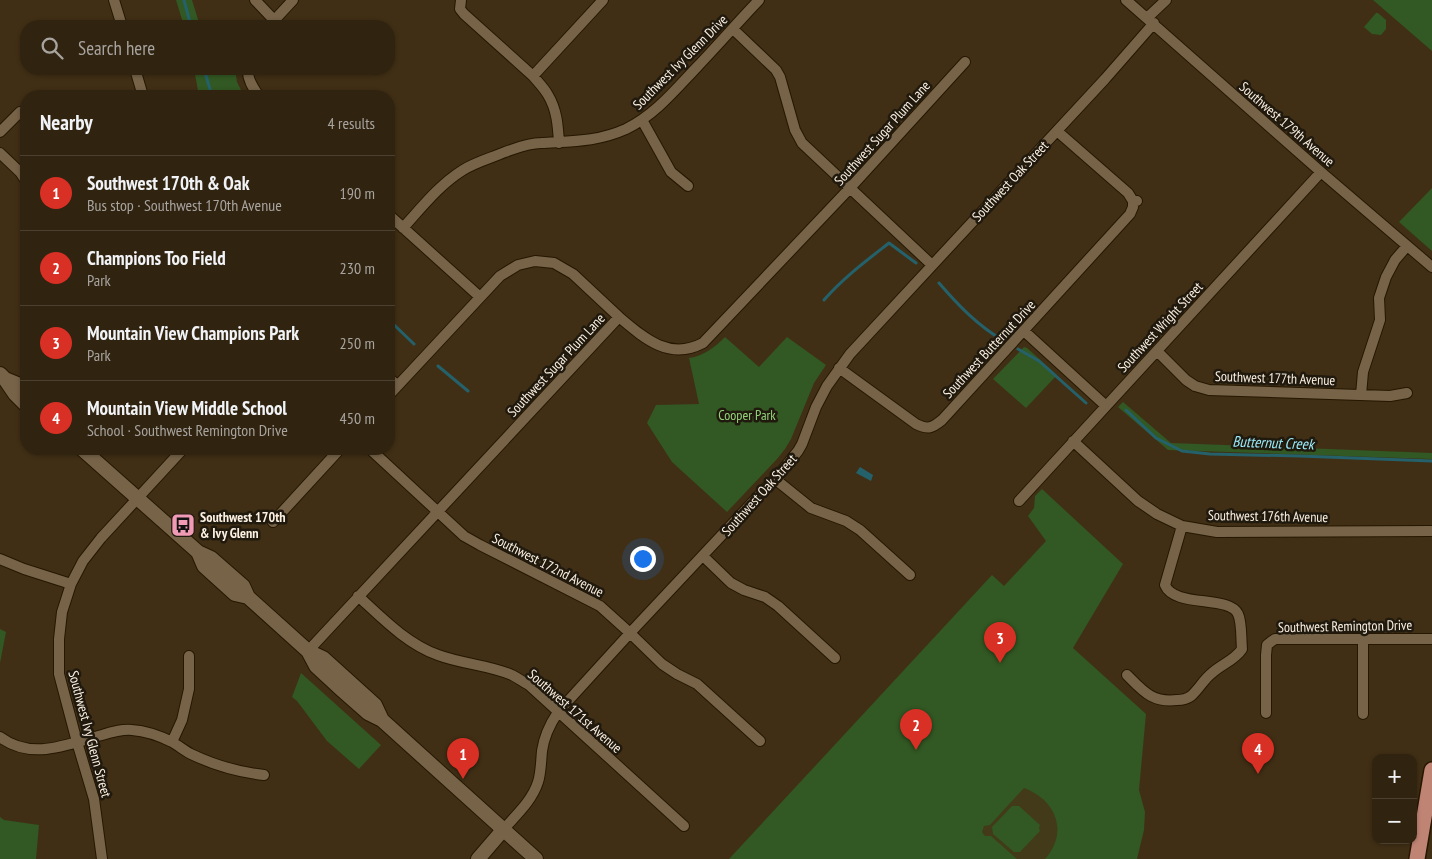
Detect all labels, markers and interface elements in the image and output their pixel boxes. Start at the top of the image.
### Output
street label: Southwest Ivy Glenn Drive [629,11,731,113]
search box [20,20,395,75]
icon: search [38,34,66,62]
text: Search here [78,36,155,60]
street label: Southwest Sugar Plum Lane [830,77,934,189]
street label: Southwest 179th Avenue [1236,78,1339,170]
text: Nearby [40,109,93,136]
text: 4 results [328,113,375,133]
street label: Southwest Oak Street [968,137,1052,225]
text: Southwest 170th & Oak [87,171,250,195]
text: 1 [52,183,60,203]
text: 190 m [340,183,375,203]
text: Bus stop · Southwest 170th Avenue [87,195,282,215]
text: Champions Too Field [87,246,226,270]
text: 2 [52,258,60,278]
text: 230 m [340,258,375,278]
text: Park [87,270,111,290]
street label: Southwest Wright Street [1113,278,1207,376]
street label: Southwest Butternut Drive [939,296,1039,402]
street label: Southwest Sugar Plum Lane [503,309,609,421]
text: Mountain View Champions Park [87,321,299,345]
text: 3 [52,333,60,353]
text: 250 m [340,333,375,353]
text: Park [87,345,111,365]
street label: Southwest 177th Avenue [1215,367,1336,389]
text: Mountain View Middle School [87,396,287,420]
park label: Cooper Park [718,406,776,424]
text: 4 [52,408,60,428]
text: 450 m [340,408,375,428]
text: School · Southwest Remington Drive [87,420,288,440]
water label: Butternut Creek [1232,432,1316,453]
street label: Southwest Oak Street [718,450,801,540]
street label: Southwest 176th Avenue [1208,506,1329,526]
place label: Southwest 170th & Ivy Glenn [200,508,286,542]
bus stop icon: Southwest 170th & Ivy Glenn [170,512,196,538]
street label: Southwest 172nd Avenue [489,529,607,601]
your location [630,546,656,572]
street label: Southwest Remington Drive [1278,616,1412,636]
pin: 3 [984,622,1016,663]
street label: Southwest 171st Avenue [524,665,626,757]
street label: Southwest Ivy Glenn Street [64,669,116,799]
pin: 2 [900,709,932,750]
pin: 4 [1242,733,1274,774]
pin: 1 [447,738,479,779]
map controls [1372,754,1417,844]
button: + [1372,754,1417,799]
button: − [1372,799,1417,844]

